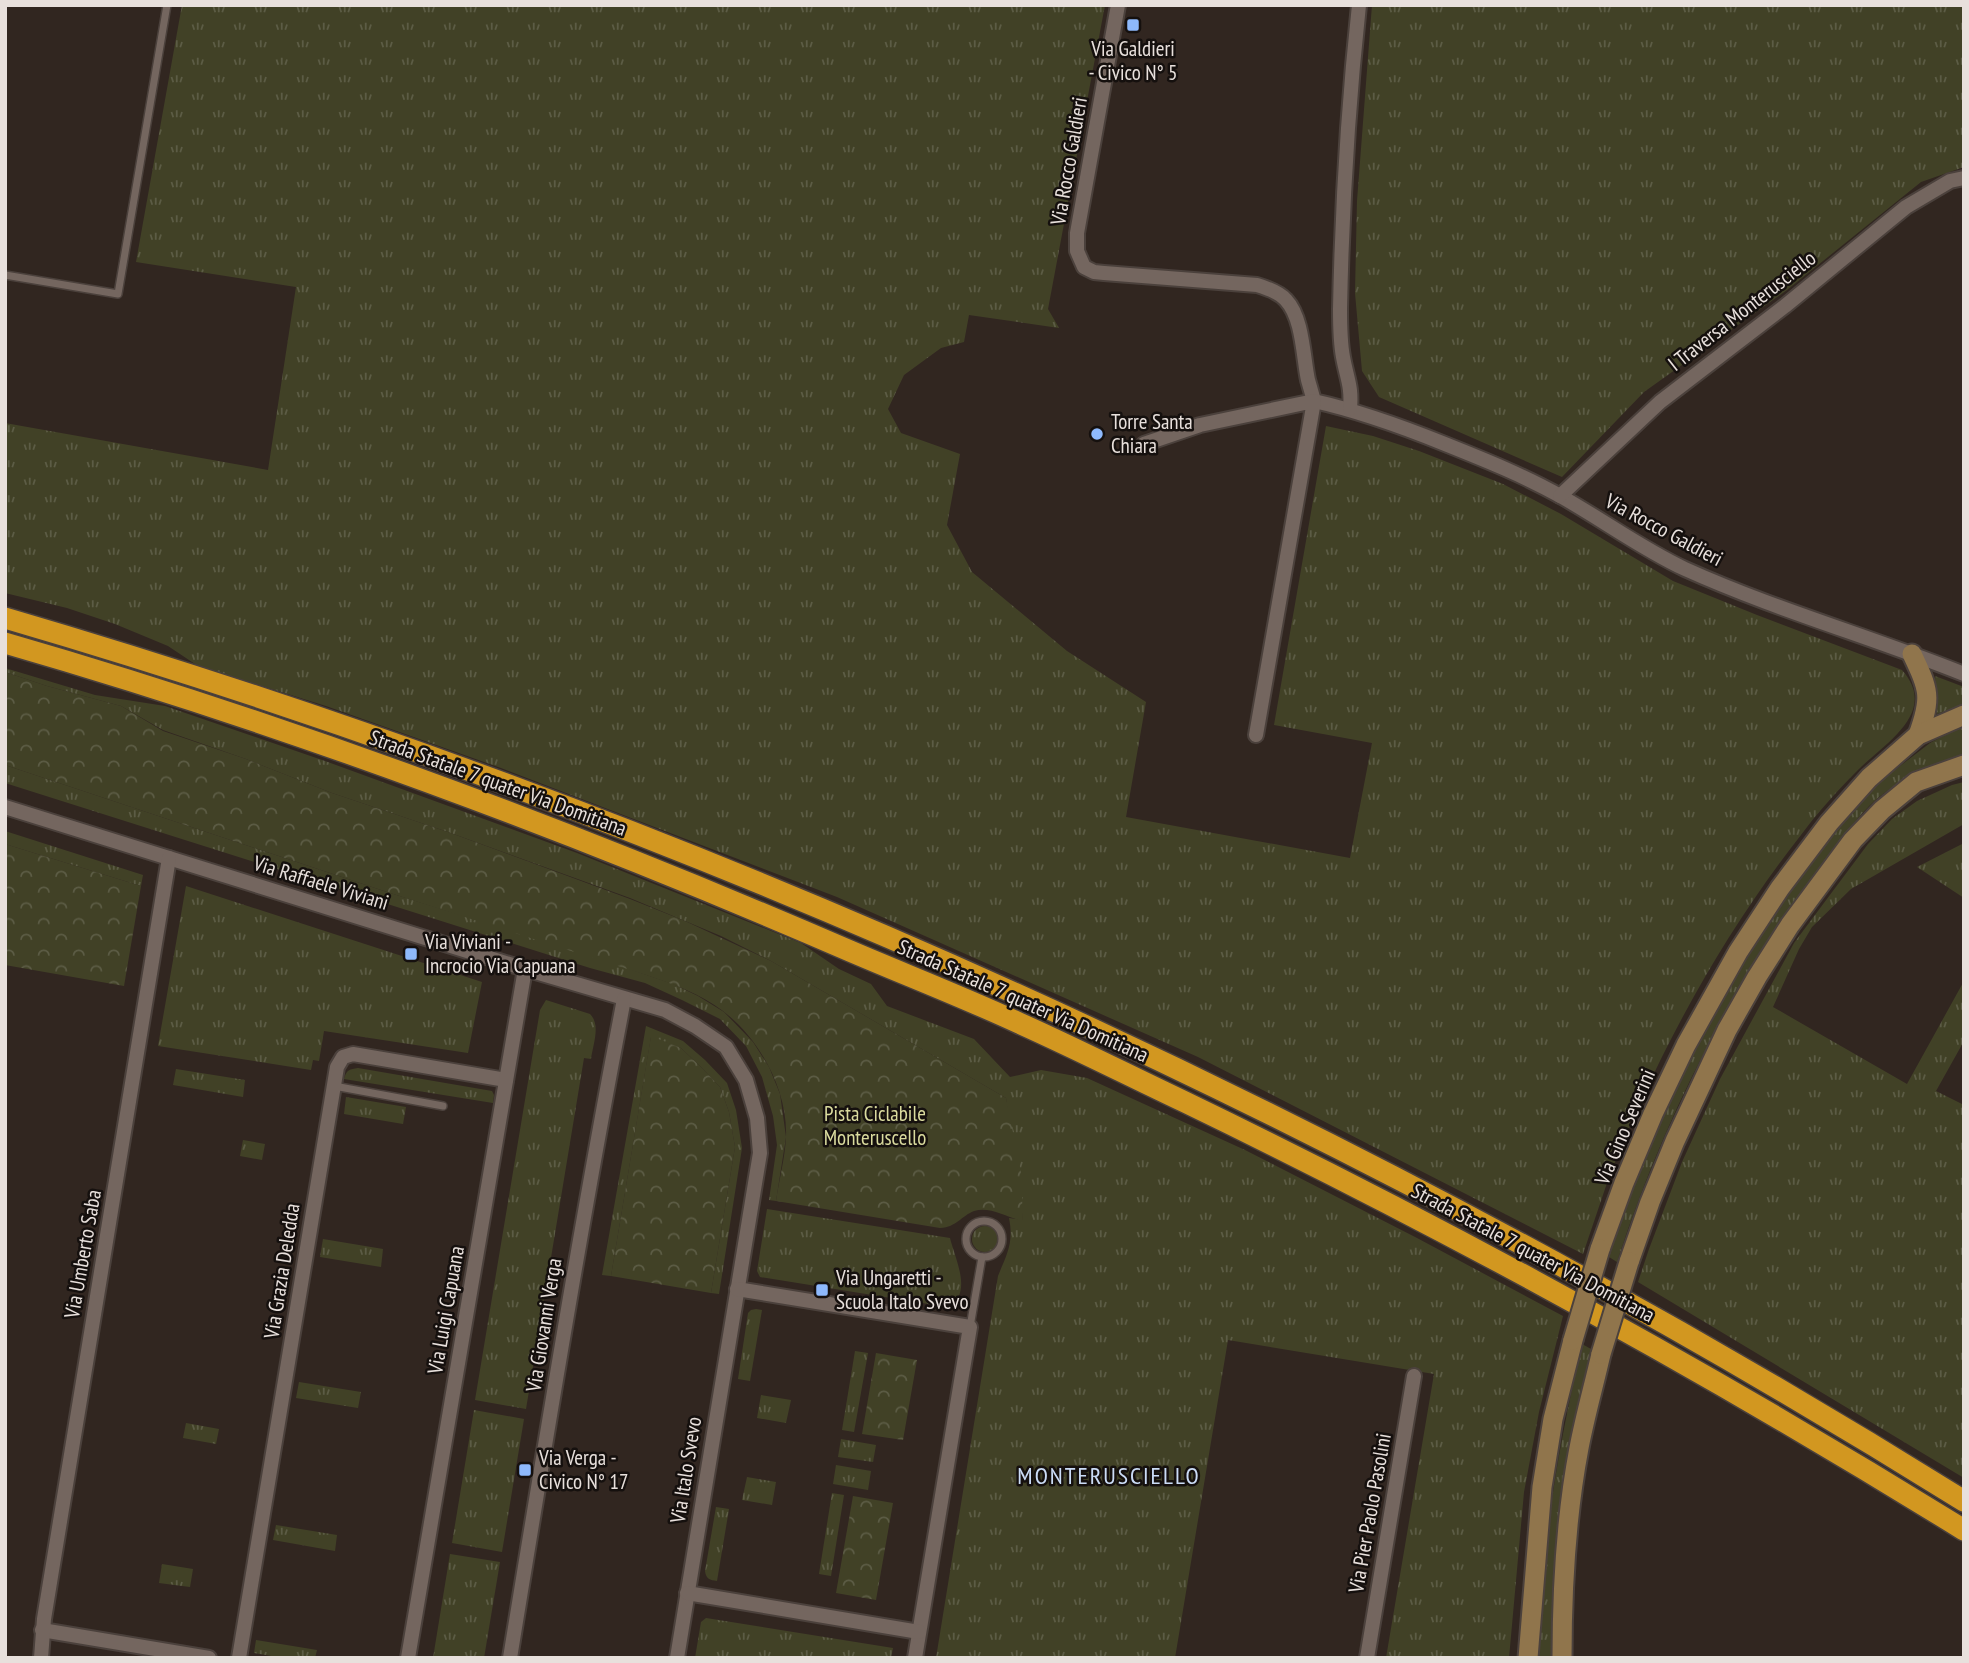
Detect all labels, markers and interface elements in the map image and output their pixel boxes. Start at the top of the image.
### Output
marker: Via Galdieri - Civico N° 5 [1125,17,1141,33]
place label: Via Galdieri - Civico N° 5 [1088,35,1178,86]
street label: Via Rocco Galdieri [1044,95,1093,228]
street label: I Traversa Monterusciello [1662,244,1821,377]
place label: Torre Santa Chiara [1111,408,1193,459]
marker: Torre Santa Chiara [1089,426,1105,442]
street label: Via Rocco Galdieri [1600,487,1728,572]
street label: Strada Statale 7 quater Via Domitiana [366,723,630,842]
street label: Via Raffaele Viviani [249,849,392,916]
place label: Via Viviani - Incrocio Via Capuana [424,928,576,979]
street label: Strada Statale 7 quater Via Domitiana [894,933,1153,1068]
marker: Via Viviani - Incrocio Via Capuana [403,946,419,962]
street label: Via Gino Severini [1588,1065,1661,1190]
park label: Pista Ciclabile Monteruscello [824,1100,926,1151]
street label: Strada Statale 7 quater Via Domitiana [1407,1177,1659,1328]
street label: Via Umberto Saba [58,1188,107,1321]
street label: Via Grazia Deledda [257,1201,306,1341]
street label: Via Luigi Capuana [421,1244,470,1377]
street label: Via Giovanni Verga [519,1256,567,1395]
place label: Via Ungaretti - Scuola Italo Svevo [835,1264,969,1315]
marker: Via Ungaretti - Scuola Italo Svevo [814,1282,830,1298]
street label: Via Italo Svevo [664,1415,707,1526]
street label: Via Pier Paolo Pasolini [1342,1431,1397,1596]
place label: Via Verga - Civico N° 17 [538,1444,628,1495]
district label: MONTERUSCIELLO [1017,1460,1201,1491]
marker: Via Verga - Civico N° 17 [517,1462,533,1478]

